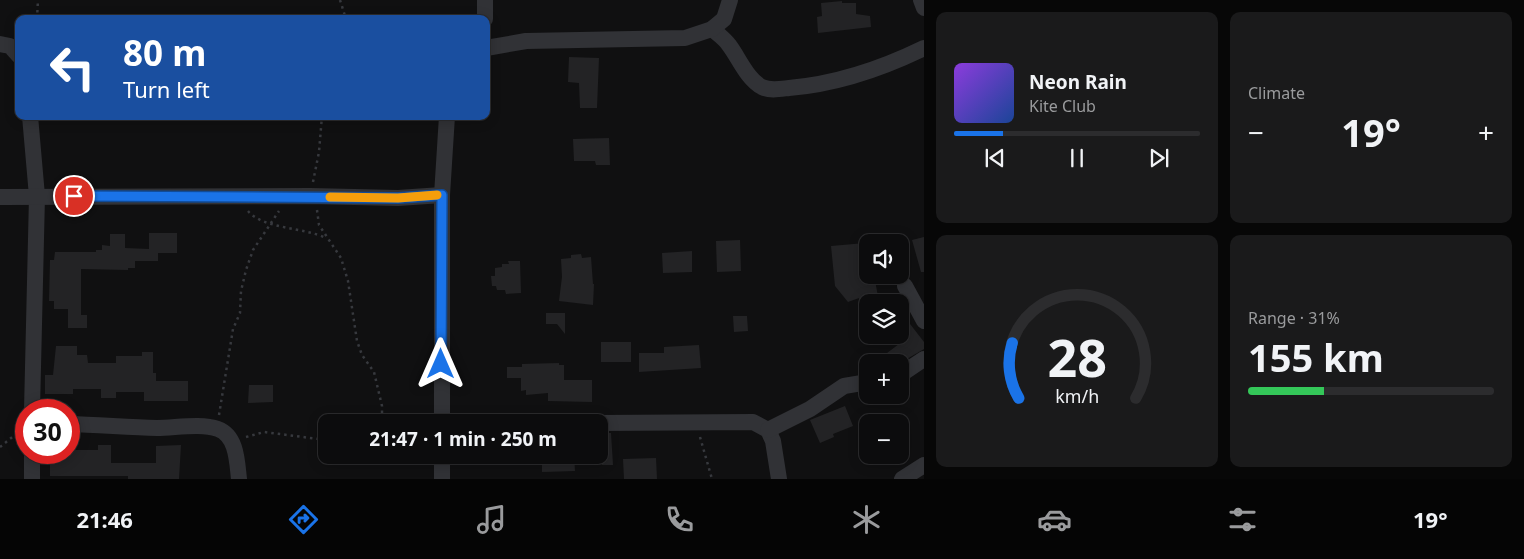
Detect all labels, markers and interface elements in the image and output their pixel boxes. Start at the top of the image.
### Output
text: 80 m [123,29,206,76]
icon: left [40,35,105,100]
text: Neon Rain [1029,69,1127,95]
text: Turn left [123,74,210,104]
text: Climate [1248,82,1305,104]
text: Kite Club [1029,95,1096,117]
text: 19° [1341,106,1401,158]
text: − [1248,113,1264,151]
text: + [1478,113,1494,151]
icon: previous [981,144,1009,172]
icon: pause [1063,144,1091,172]
icon: next [1145,144,1173,172]
pin [53,175,95,217]
icon: arrive [60,182,88,210]
map controls [859,234,909,464]
button: sound [859,234,909,284]
button: layers [859,294,909,344]
text: Range · 31% [1248,307,1340,329]
text: 28 [1047,321,1107,392]
text: 155 km [1248,331,1384,383]
position arrow [414,337,466,389]
button: + [859,354,909,404]
text: km/h [1055,384,1099,408]
speed limit sign: 30 [15,399,80,464]
button: − [859,414,909,464]
text: 21:47 · 1 min · 250 m [369,426,557,452]
icon: directions [286,502,321,537]
icon: music [474,502,509,537]
icon: phone [662,502,697,537]
icon: climate [849,502,884,537]
icon: car [1037,502,1072,537]
icon: filters [1225,502,1260,537]
text: 21:46 [76,504,133,534]
text: 19° [1413,504,1447,534]

